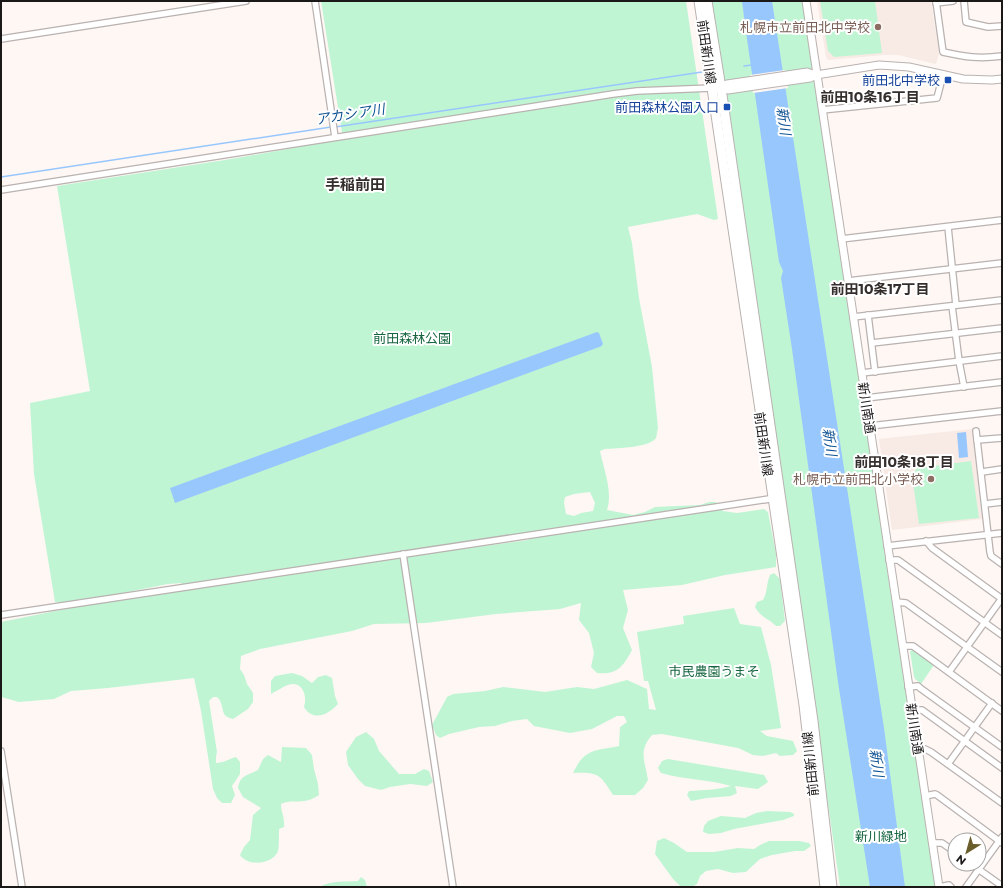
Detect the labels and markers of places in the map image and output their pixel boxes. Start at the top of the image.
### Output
place label: 札幌市立前田北中学校 [740,19,870,35]
marker: 札幌市立前田北中学校 [873,22,883,32]
place label: 前田北中学校 [862,72,940,88]
marker: 前田北中学校 [943,75,953,85]
place label: 前田森林公園入口 [615,99,719,115]
marker: 前田森林公園入口 [722,102,732,112]
place label: 札幌市立前田北小学校 [793,471,923,487]
marker: 札幌市立前田北小学校 [926,474,936,484]

